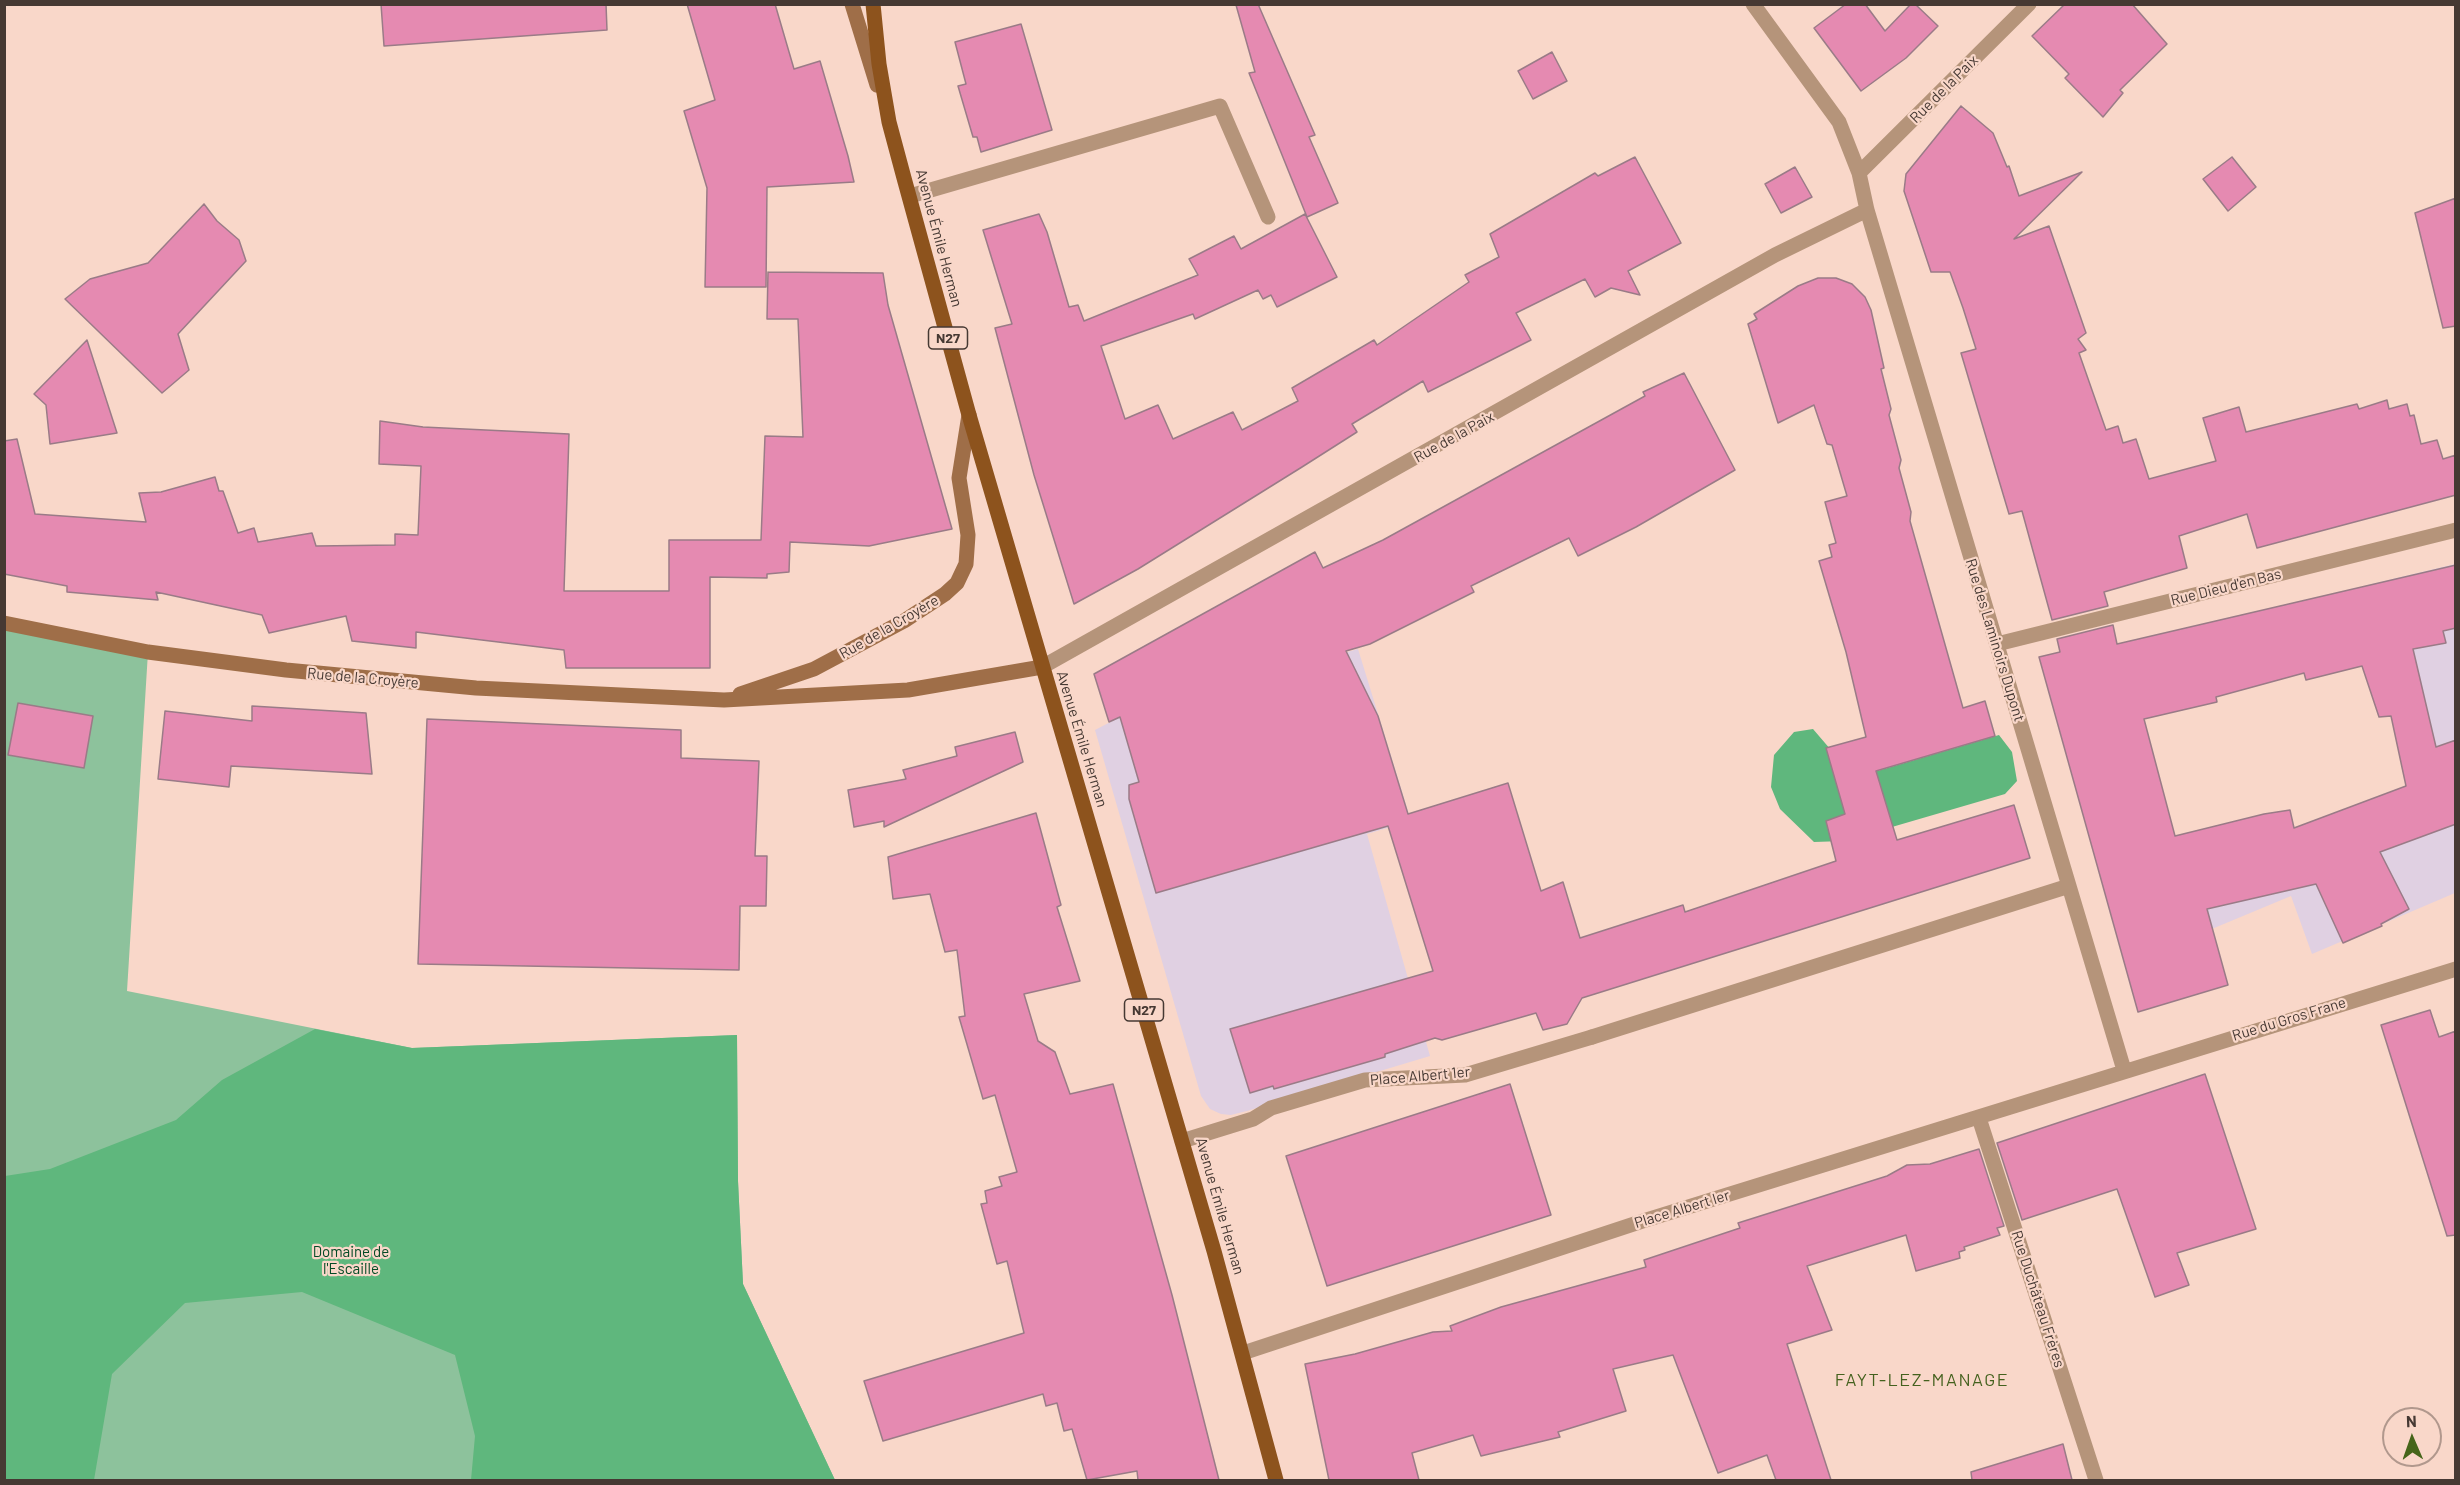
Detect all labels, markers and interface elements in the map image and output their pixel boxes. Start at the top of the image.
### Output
street label: Rue de la Paix [1906,51,1982,127]
street label: Avenue Émile Herman [912,167,966,309]
road number: N27 [928,327,968,349]
street label: Rue de la Paix [1411,408,1497,466]
street label: Rue des Laminoirs Dupont [1962,556,2028,724]
street label: Rue Dieu d'en Bas [2169,565,2283,609]
street label: Rue de la Croyère [836,591,942,663]
street label: Rue de la Croyère [306,664,420,692]
street label: Avenue Émile Herman [1053,669,1111,809]
street label: Rue du Gros Frane [2230,993,2348,1045]
road number: N27 [1124,999,1164,1021]
street label: Place Albert 1er [1369,1063,1471,1089]
street label: Avenue Émile Herman [1192,1135,1248,1277]
street label: Place Albert Ier [1632,1186,1732,1232]
street label: Rue Duchâteau Frères [2007,1228,2069,1370]
park label: Domaine de l'Escaille [313,1243,389,1278]
district label: FAYT-LEZ-MANAGE [1835,1369,2009,1391]
north arrow [2382,1407,2442,1467]
text: N [2406,1411,2417,1430]

